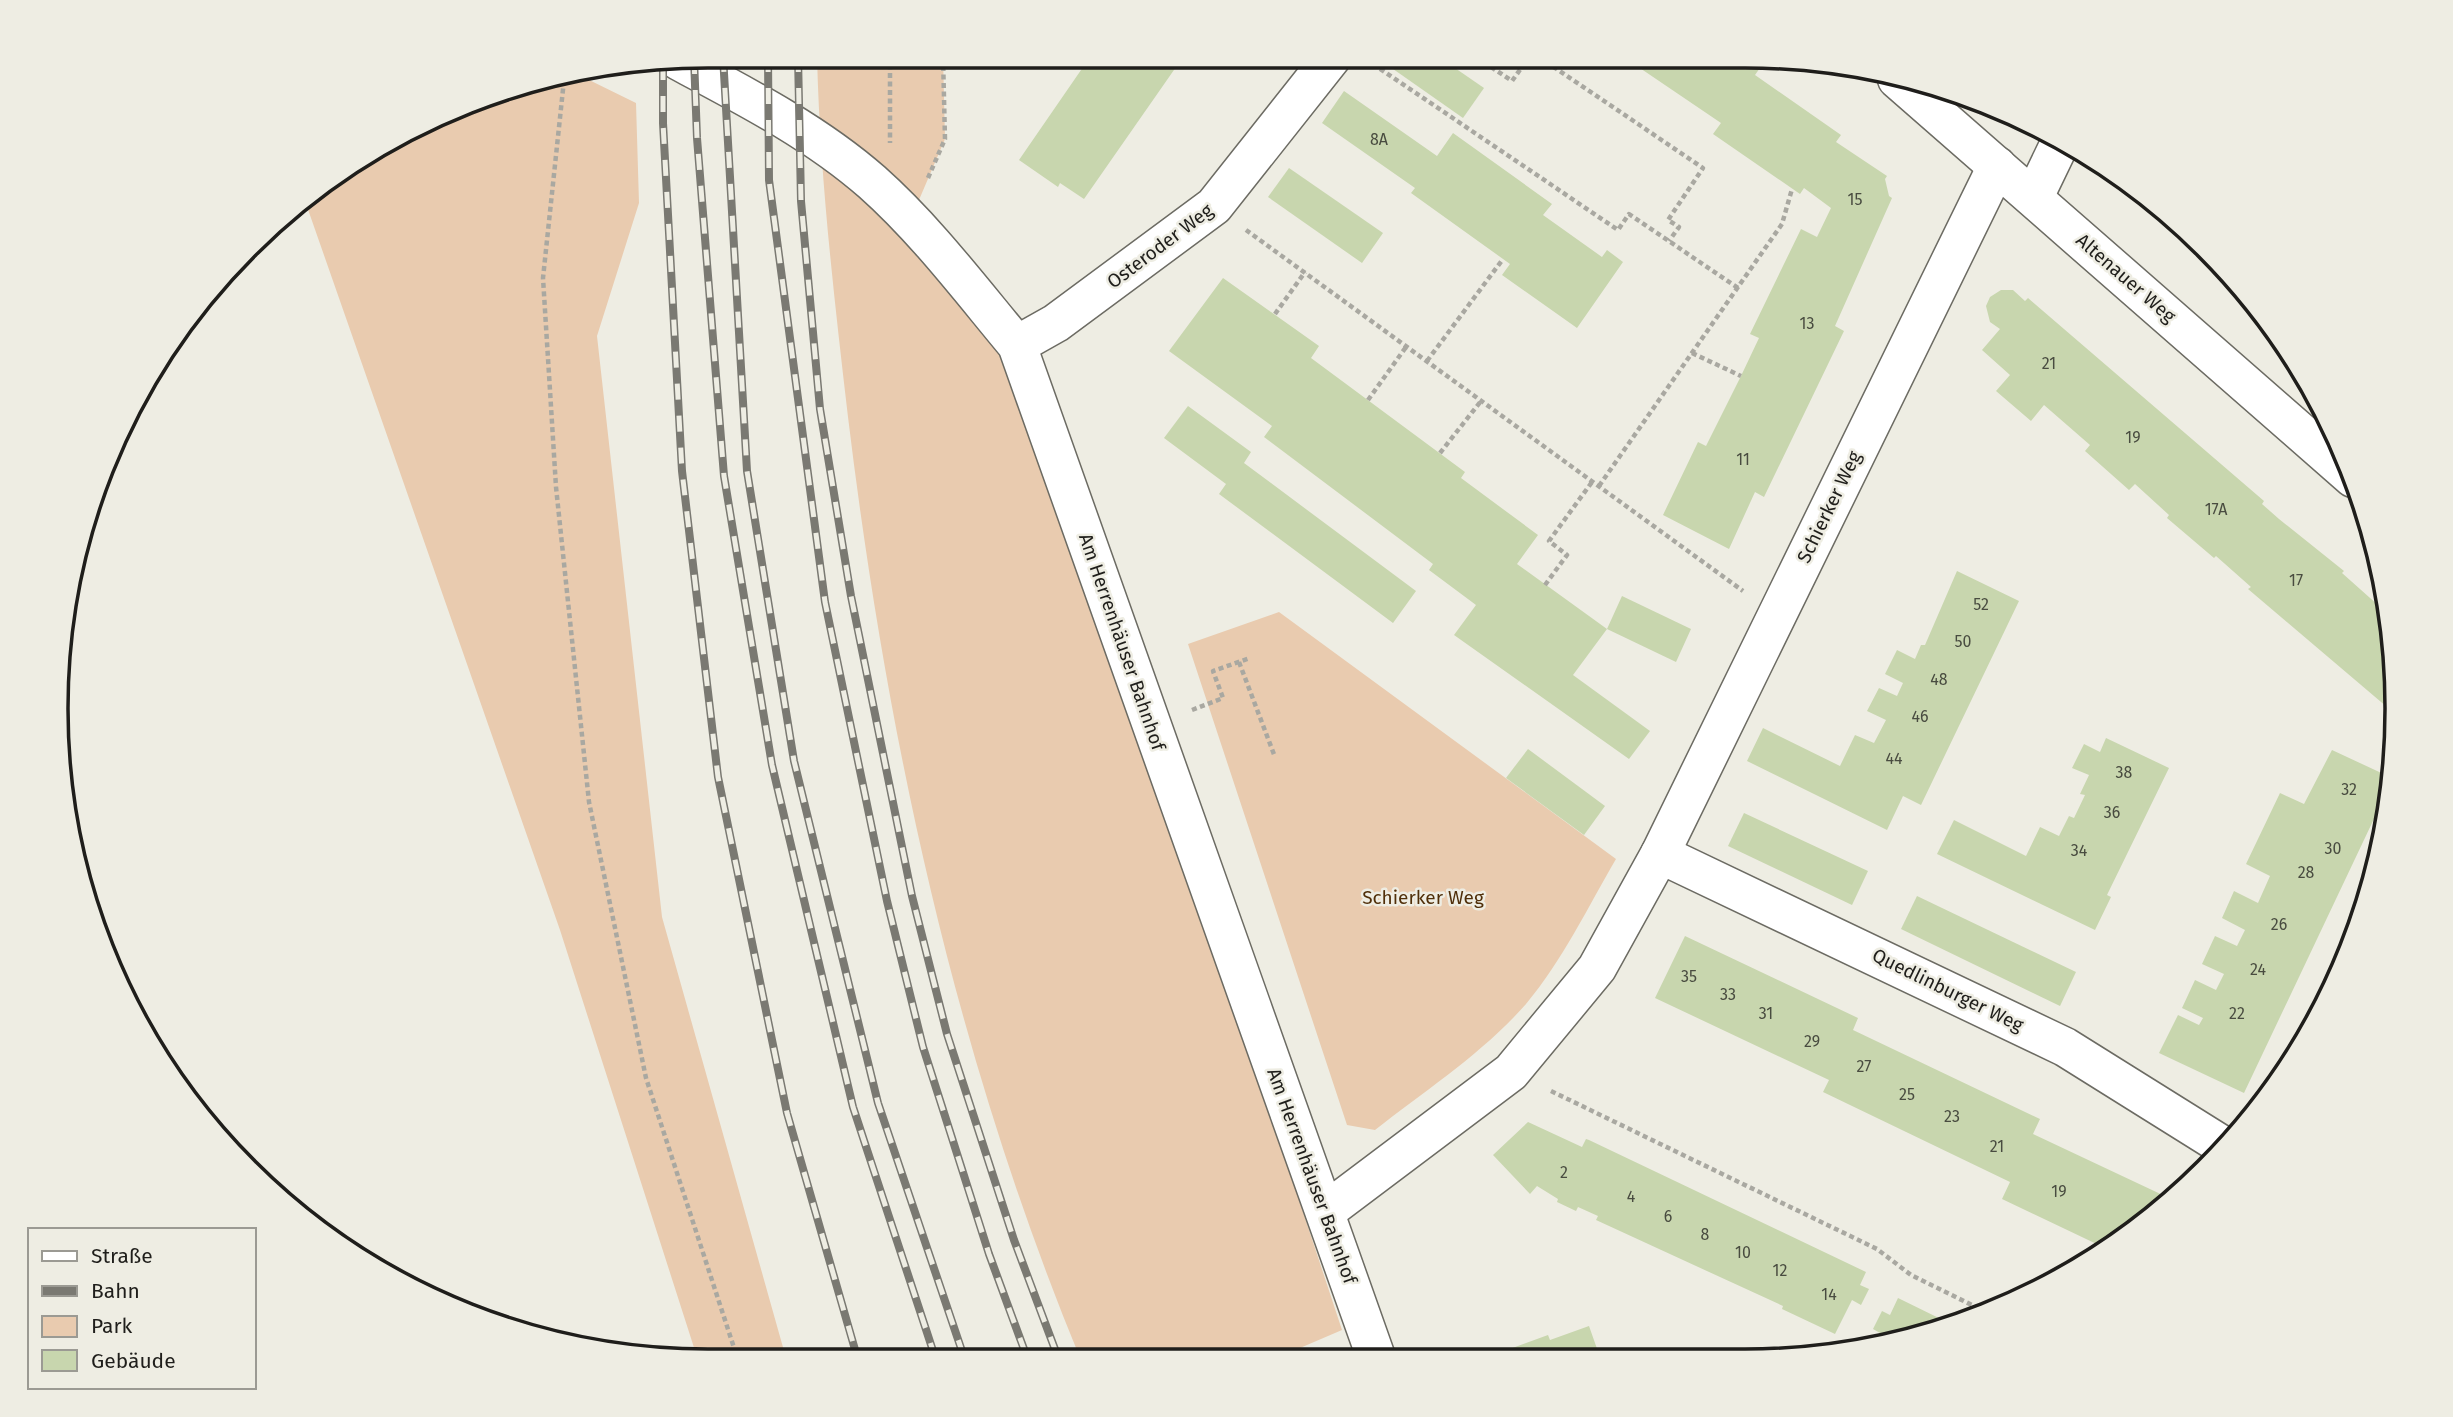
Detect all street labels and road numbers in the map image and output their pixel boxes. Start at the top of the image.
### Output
street label: Osteroder Weg [1103,199,1218,293]
street label: Altenauer Weg [2072,229,2181,328]
street label: Schierker Weg [1792,447,1866,567]
street label: Am Herrenhäuser Bahnhof [1074,530,1171,755]
street label: Quedlinburger Weg [1869,943,2027,1037]
street label: Am Herrenhäuser Bahnhof [1262,1065,1362,1289]

